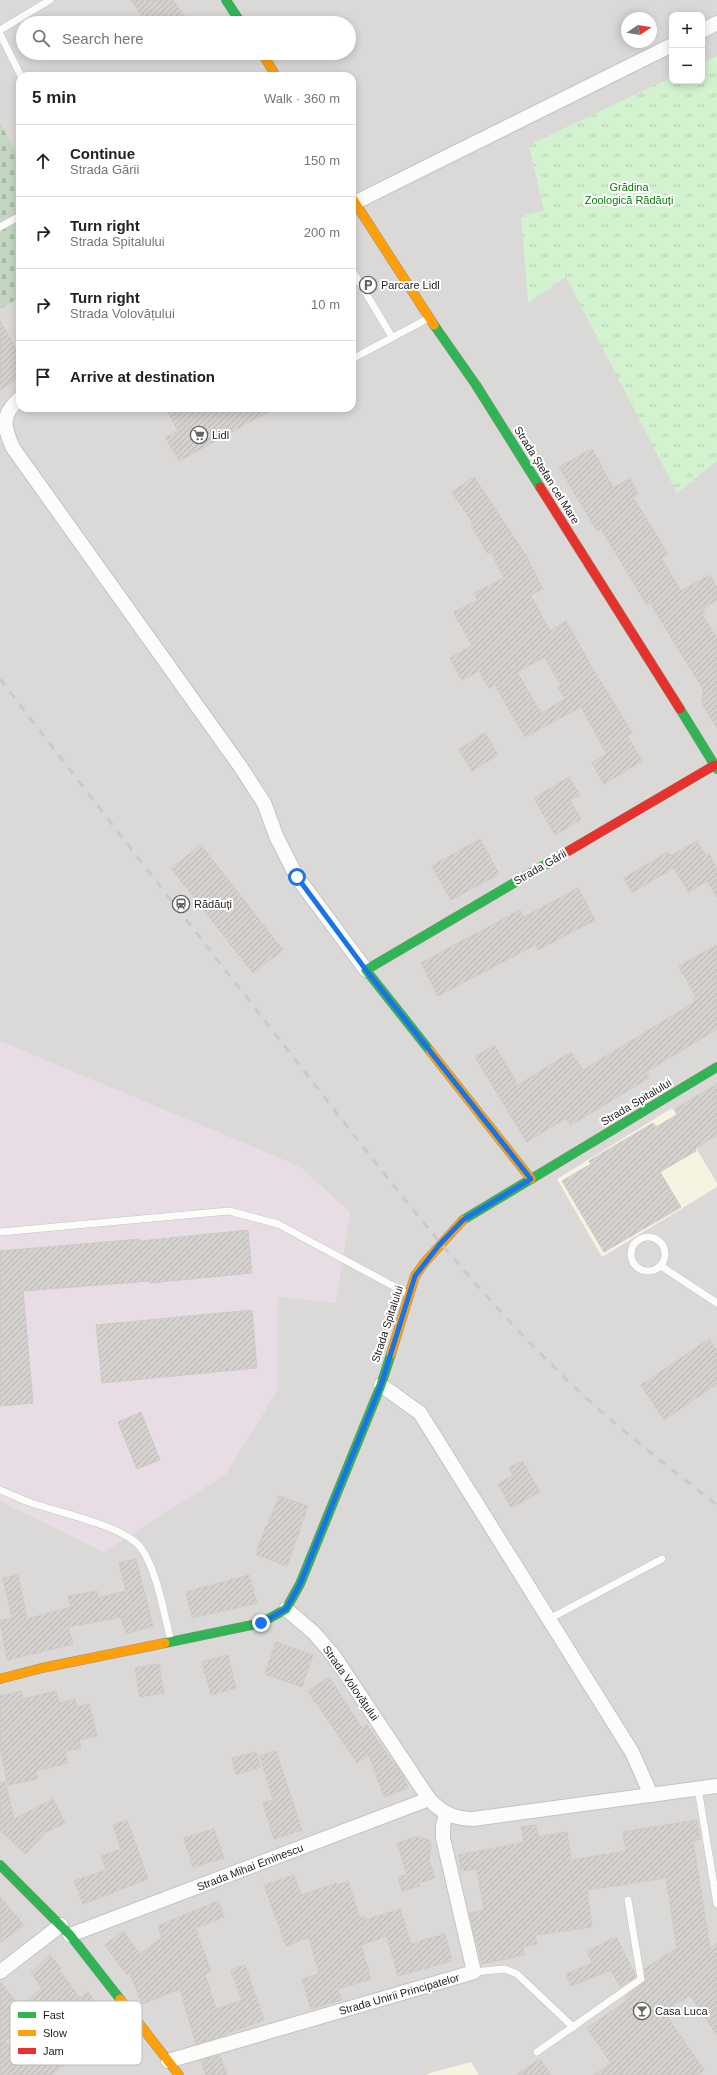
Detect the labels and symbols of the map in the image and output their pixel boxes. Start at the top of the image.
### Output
north arrow [621,12,657,48]
park label: Grădina Zoologică Rădăuți [585,181,673,206]
parking icon: Parcare Lidl [358,275,378,295]
place label: Parcare Lidl [381,279,440,291]
street label: Strada Ștefan cel Mare [512,424,582,526]
supermarket icon: Lidl [189,425,209,445]
place label: Lidl [212,429,229,441]
street label: Strada Gării [512,847,568,887]
route start [288,868,306,886]
station icon: Rădăuți [171,894,191,914]
place label: Rădăuți [194,898,232,910]
street label: Strada Spitalului [599,1076,673,1128]
street label: Strada Spitalului [369,1284,405,1364]
route end [252,1614,270,1632]
street label: Strada Volovățului [321,1643,381,1723]
street label: Strada Mihai Eminescu [195,1841,305,1893]
street label: Strada Unirii Principatelor [337,1971,461,2017]
legend [10,2001,142,2065]
bar icon: Casa Luca [632,2001,652,2021]
place label: Casa Luca [655,2005,708,2017]
text: Fast [43,2009,64,2021]
text: Slow [43,2027,67,2039]
text: Jam [43,2045,64,2057]

